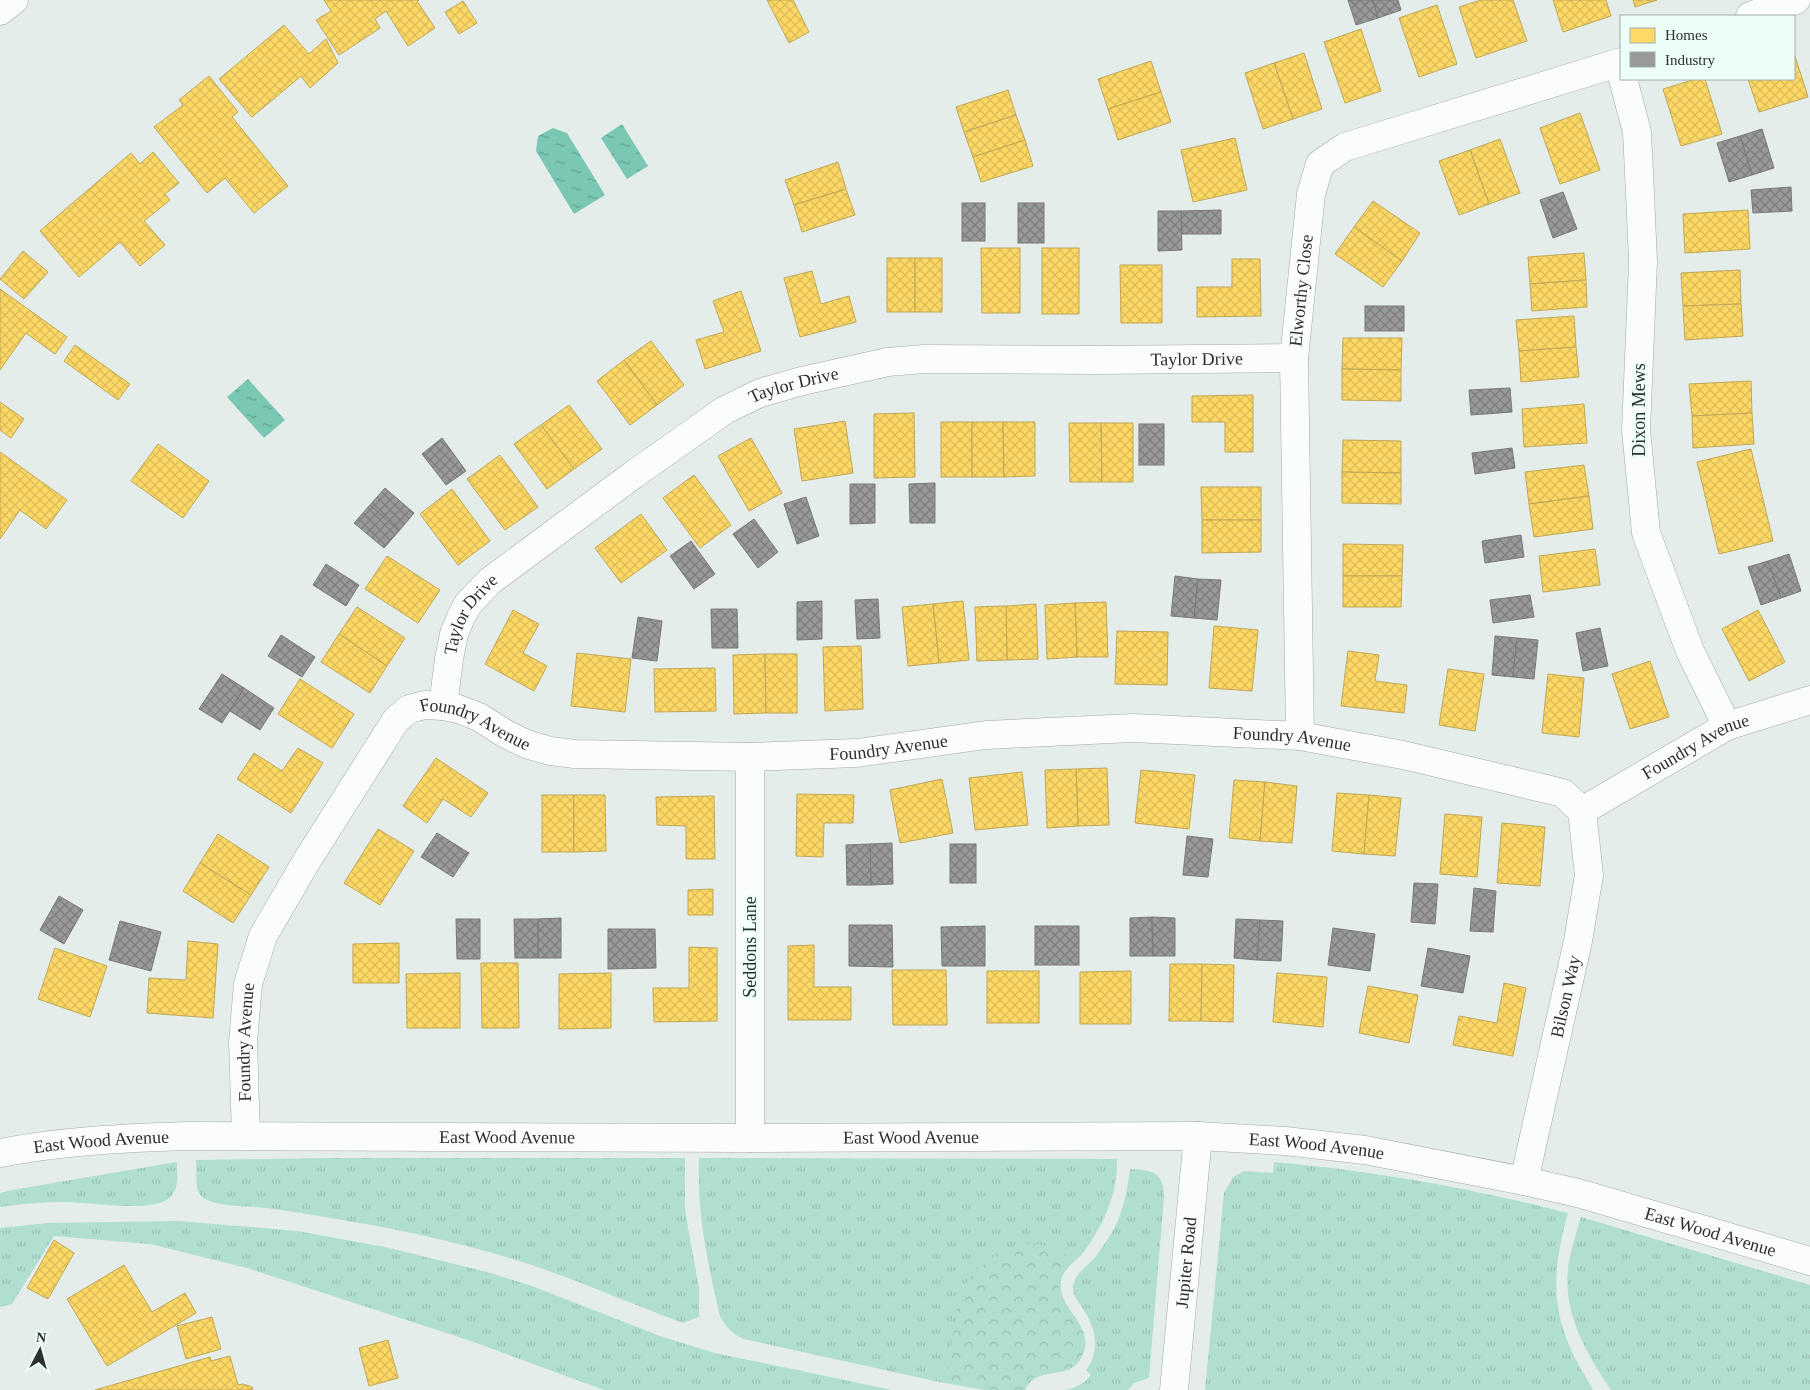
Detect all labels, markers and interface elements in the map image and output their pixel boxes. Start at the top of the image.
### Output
legend [1620,15,1795,80]
text: Homes [1665,27,1708,43]
text: Industry [1665,52,1715,68]
street label: Elworthy Close [1285,233,1317,347]
street label: Taylor Drive [1150,349,1243,369]
street label: Taylor Drive [745,363,840,407]
street label: Dixon Mews [1629,363,1649,457]
street label: Taylor Drive [440,569,501,657]
street label: Foundry Avenue [417,694,534,755]
street label: Foundry Avenue [1639,710,1751,784]
street label: Foundry Avenue [1232,723,1353,755]
street label: Foundry Avenue [829,730,949,764]
street label: Seddons Lane [740,896,760,998]
street label: Bilson Way [1547,954,1584,1040]
street label: Foundry Avenue [233,982,258,1102]
street label: East Wood Avenue [32,1127,169,1157]
street label: East Wood Avenue [439,1127,575,1147]
street label: East Wood Avenue [843,1127,979,1148]
street label: East Wood Avenue [1248,1129,1386,1164]
street label: East Wood Avenue [1642,1203,1779,1261]
street label: Jupiter Road [1172,1216,1200,1309]
north arrow [15,1325,65,1375]
text: N [35,1330,47,1346]

